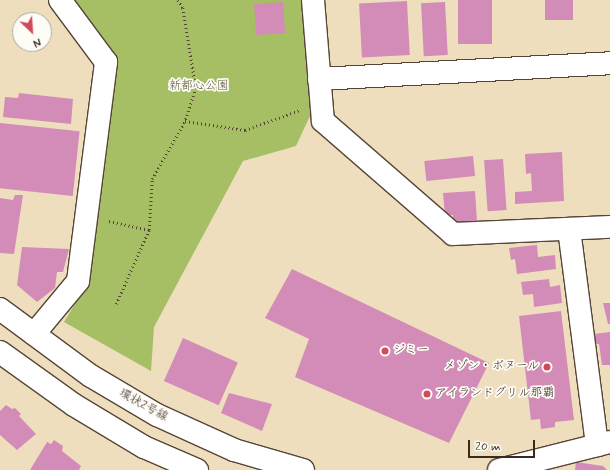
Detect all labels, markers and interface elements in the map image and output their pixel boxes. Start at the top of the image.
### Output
north arrow [12,12,52,52]
text: N [30,34,43,50]
park label: 新都心公園 [169,80,229,94]
place label: ジミー [393,344,429,358]
marker: ジミー [380,346,390,356]
place label: メゾン・ボヌール [443,360,539,374]
marker: メゾン・ボヌール [542,362,552,372]
street label: 環状2号線 [116,387,170,425]
place label: アイランドグリル那覇 [435,387,555,401]
marker: アイランドグリル那覇 [422,389,432,399]
scale bar [470,432,537,458]
text: 20 m [475,439,501,455]

